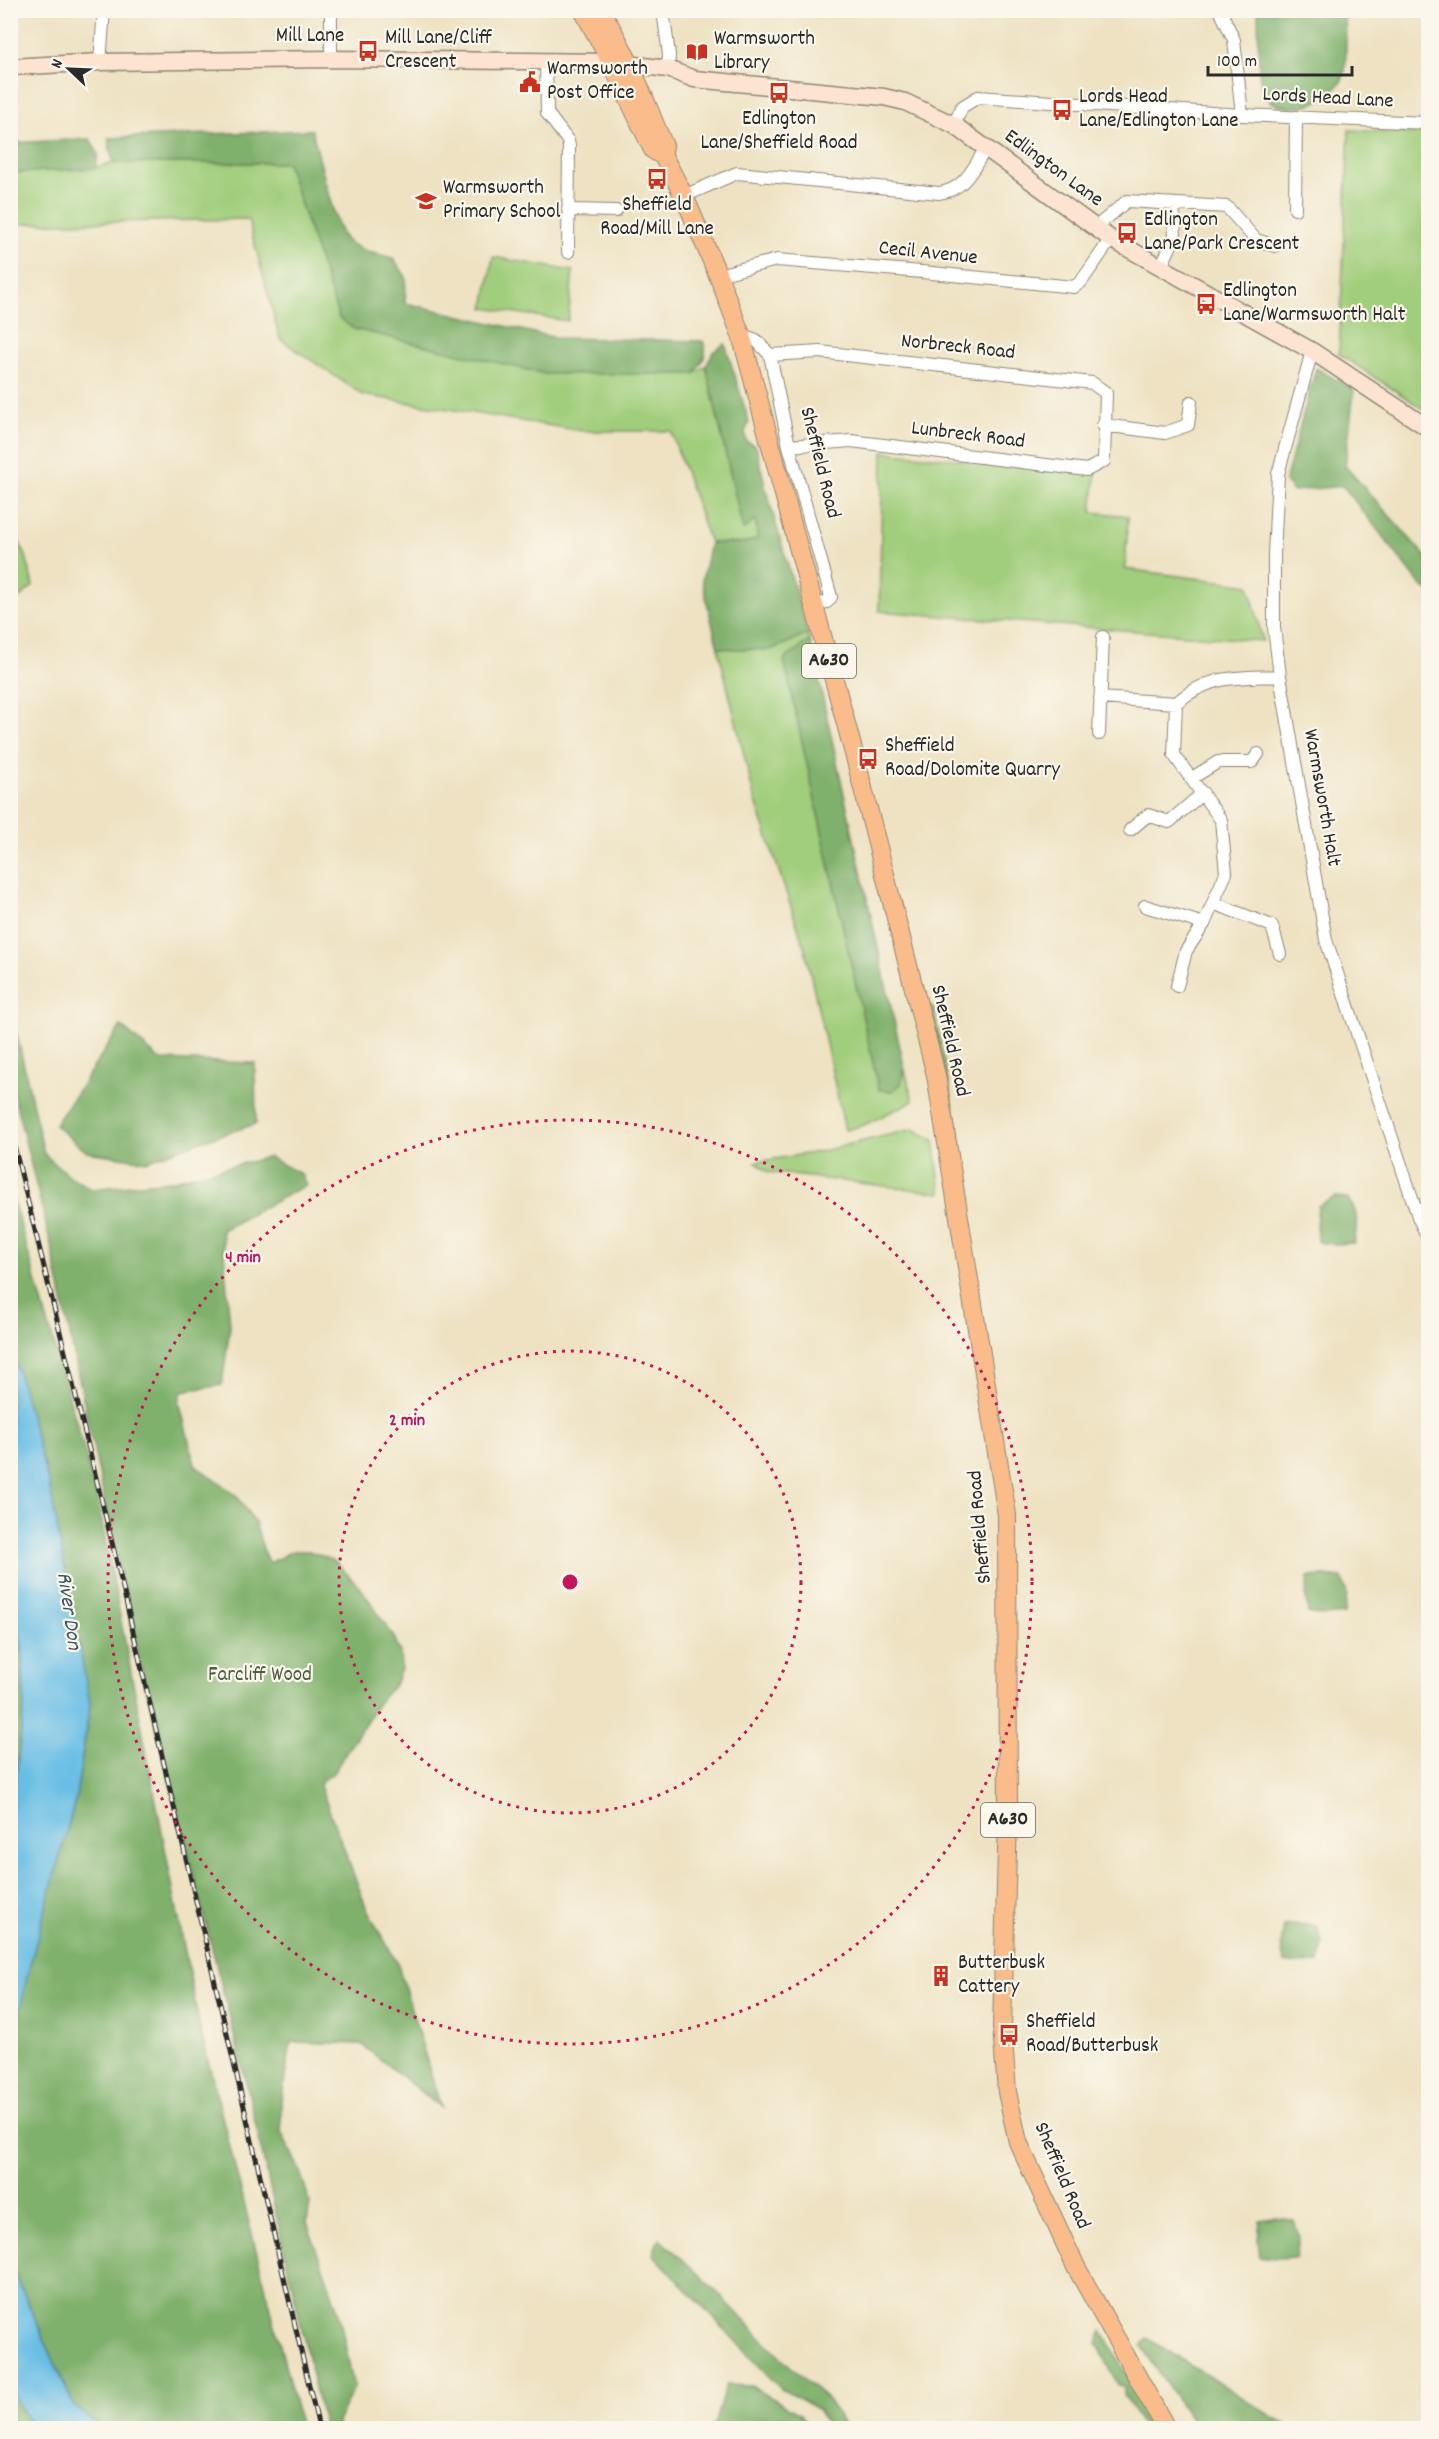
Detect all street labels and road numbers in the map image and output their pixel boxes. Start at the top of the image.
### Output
street label: Mill Lane [276,22,344,52]
street label: Lords Head Lane [1262,81,1394,117]
street label: Edlington Lane [997,123,1109,215]
street label: Cecil Avenue [877,234,979,274]
street label: Norbreck Road [899,327,1017,369]
street label: Sheffield Road [791,404,847,522]
street label: Lunbreck Road [909,414,1027,458]
road number: A630 [802,644,856,678]
street label: Warmsworth Halt [1294,727,1348,869]
street label: Sheffield Road [922,982,976,1100]
street label: Sheffield Road [961,1469,1001,1585]
road number: A630 [981,1803,1035,1837]
street label: Sheffield Road [1025,2118,1097,2234]

